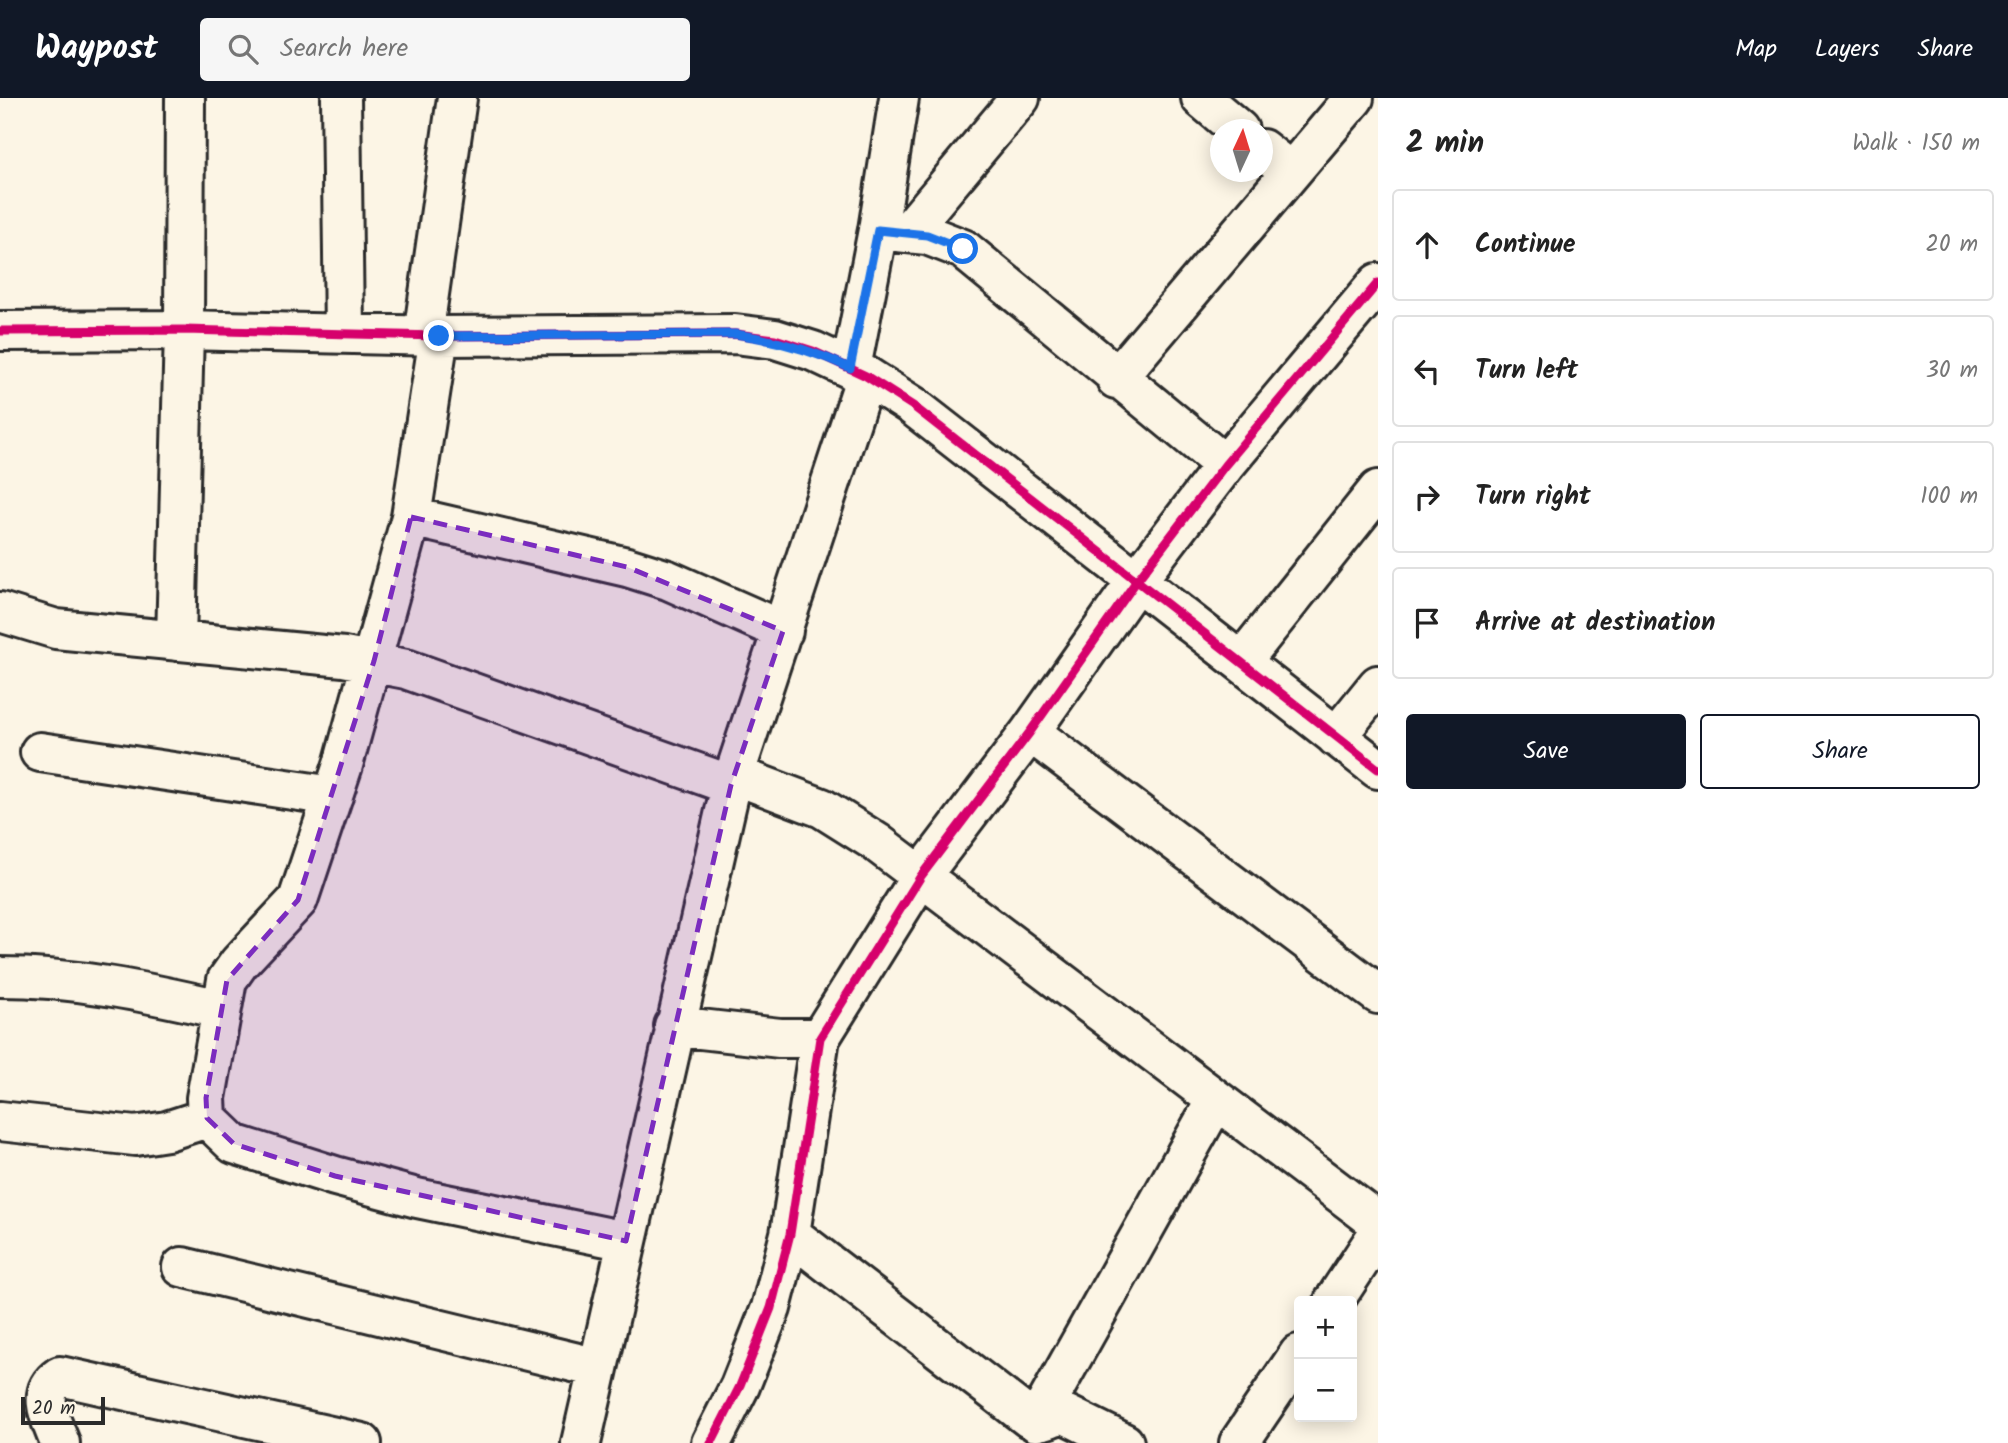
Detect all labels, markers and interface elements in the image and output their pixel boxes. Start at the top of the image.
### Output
search box [200,18,690,81]
text: Waypost [35,23,158,76]
text: Search here [280,28,408,70]
icon: search [224,30,262,68]
text: Map [1735,30,1777,69]
text: Layers [1815,30,1879,69]
text: Share [1917,30,1973,69]
north arrow [1210,119,1273,182]
text: 2 min [1406,120,1484,168]
text: Walk · 150 m [1852,126,1980,162]
text: Continue [1475,224,1576,266]
icon: ahead [1408,226,1446,264]
text: 20 m [1926,227,1978,263]
route start [947,233,978,264]
route end [423,320,454,351]
text: Turn left [1475,350,1578,392]
icon: left [1408,352,1446,390]
text: 30 m [1926,353,1978,389]
text: Turn right [1475,476,1591,518]
icon: right [1408,478,1446,516]
text: 100 m [1920,479,1978,515]
text: Arrive at destination [1475,602,1715,644]
icon: arrive [1408,604,1446,642]
button: Save [1406,714,1686,789]
button: Share [1700,714,1980,789]
map controls [1294,1296,1357,1422]
button: + [1294,1296,1357,1359]
button: − [1294,1359,1357,1422]
scale bar [21,1394,105,1426]
text: 20 m [32,1394,75,1424]

